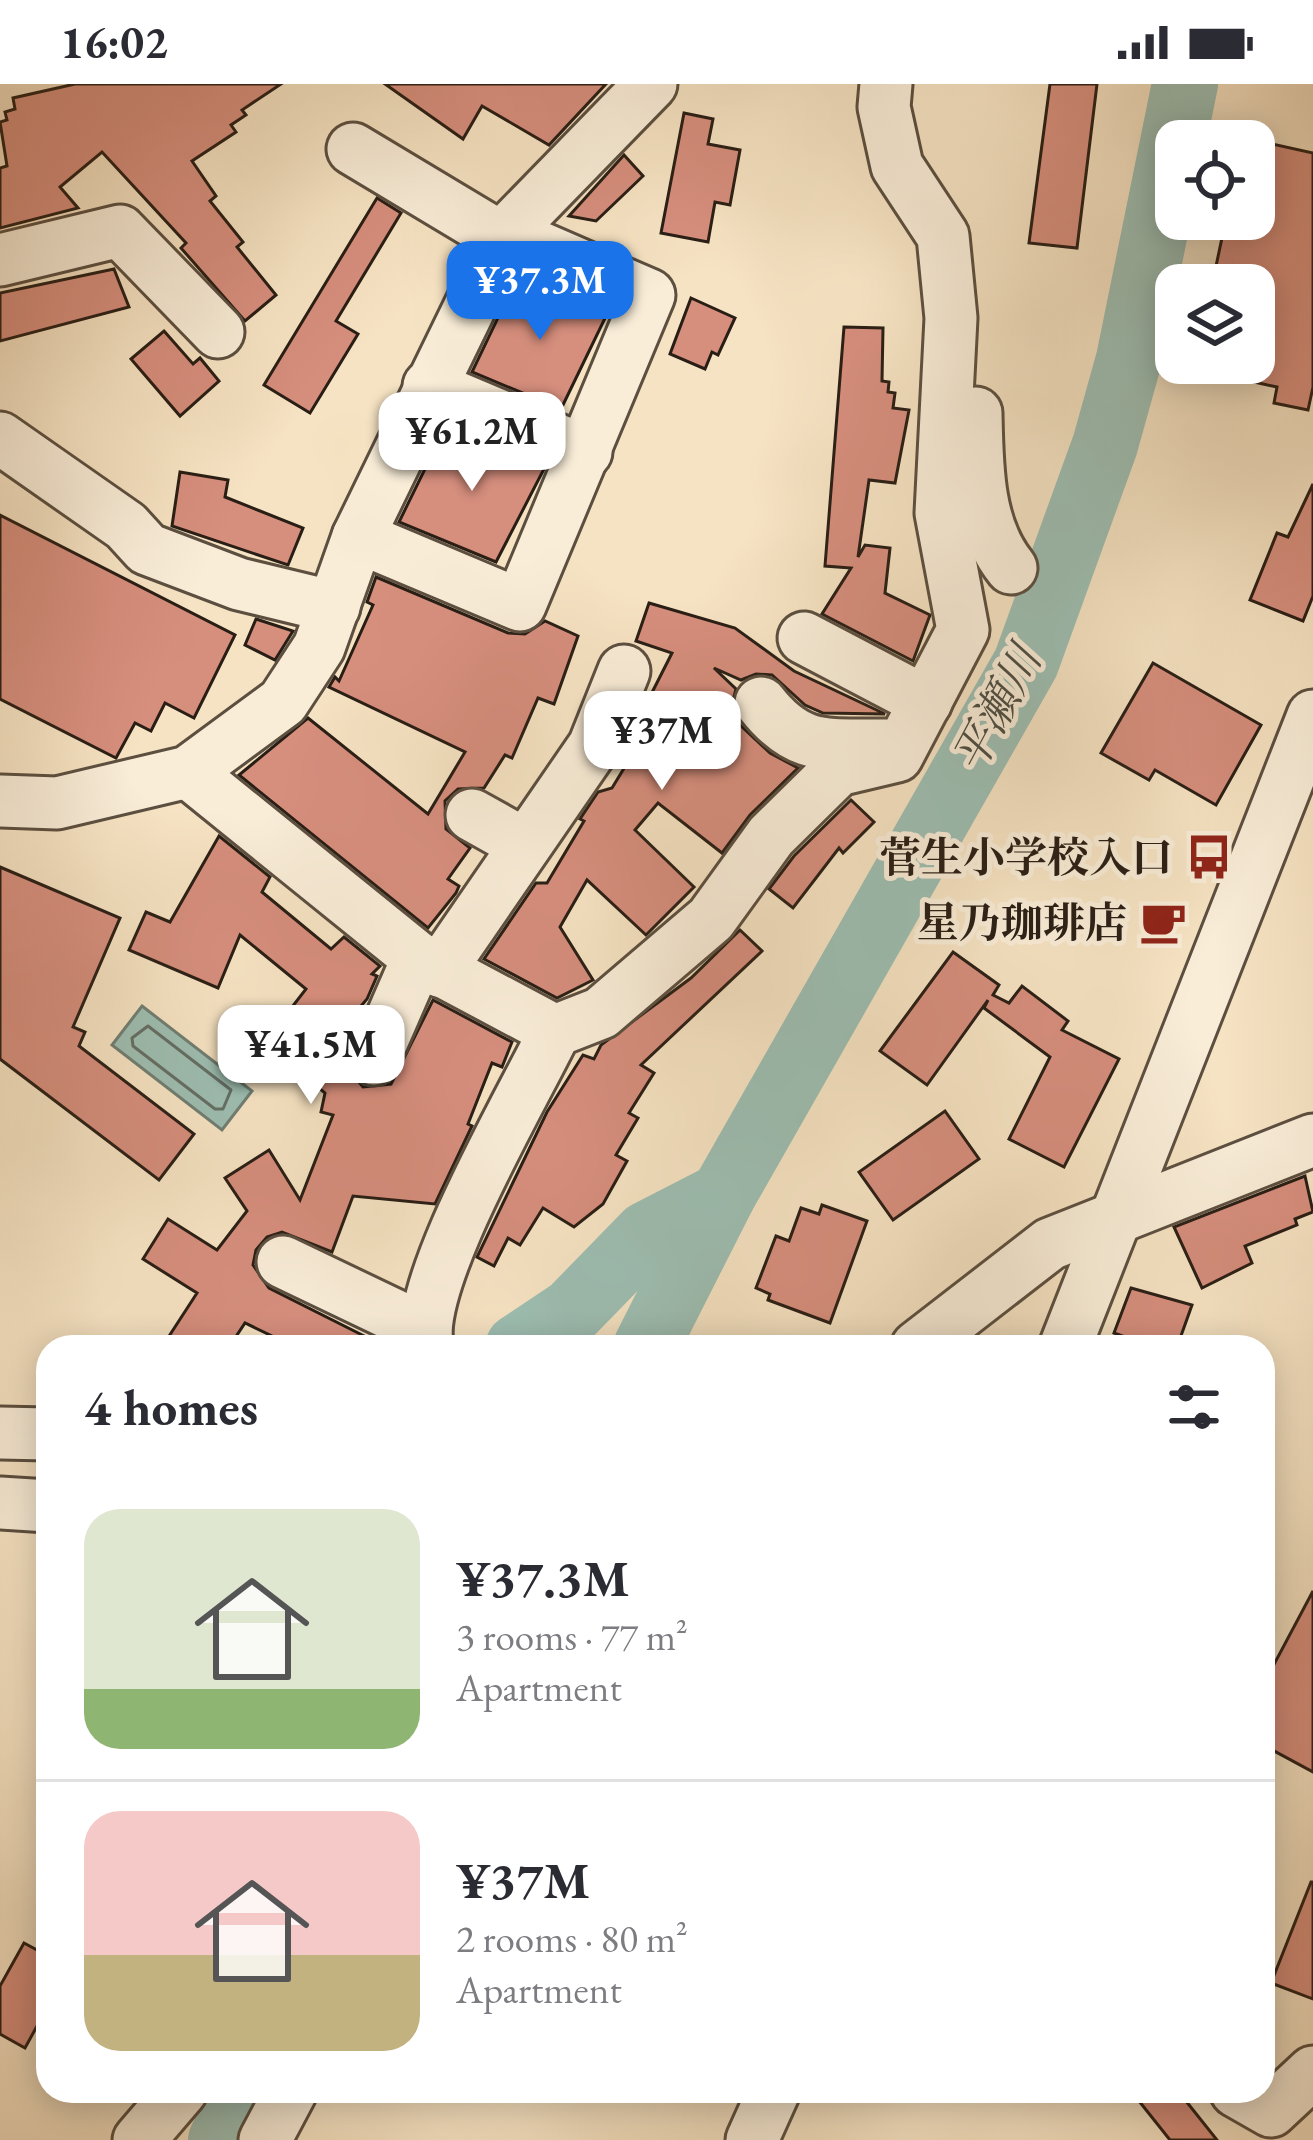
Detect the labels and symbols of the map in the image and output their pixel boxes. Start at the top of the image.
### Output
pin: ¥37.3M [442,241,638,343]
pin: ¥61.2M [374,392,570,494]
water label: 平瀬川 [939,631,1056,782]
pin: ¥37M [591,691,733,793]
place label: 菅生小学校入口 [879,830,1173,885]
bus stop icon: 菅生小学校入口 [1184,832,1234,882]
place label: 星乃珈琲店 [917,895,1127,950]
cafe icon: 星乃珈琲店 [1138,897,1188,947]
pin: ¥41.5M [213,1005,409,1107]

